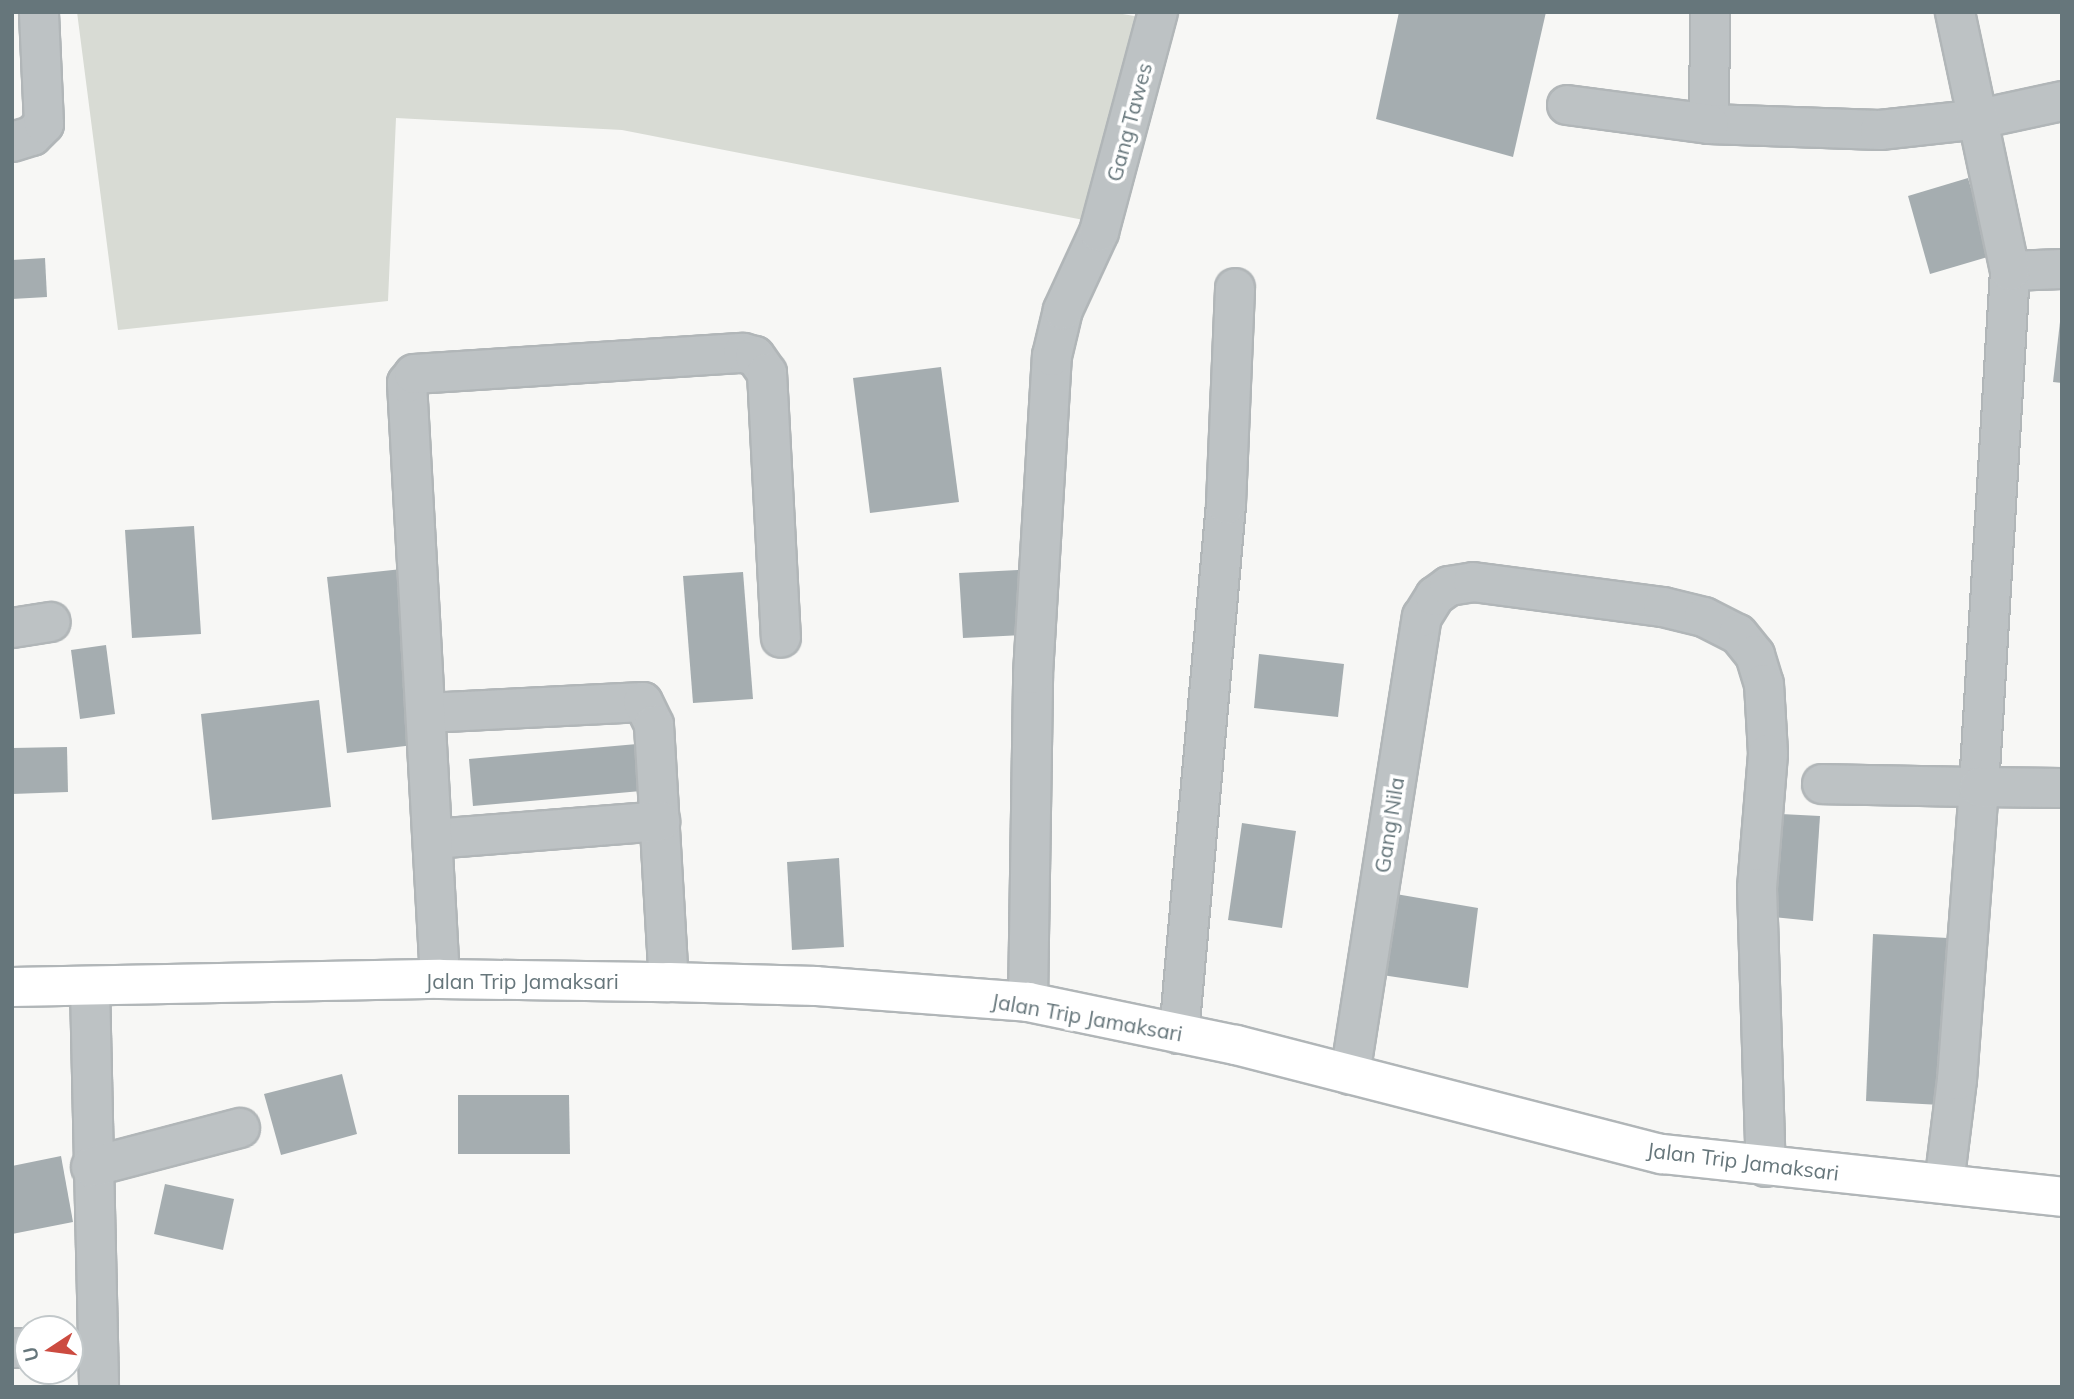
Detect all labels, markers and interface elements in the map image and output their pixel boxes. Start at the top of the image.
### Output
street label: Gang Tawes [1101,60,1157,184]
street label: Gang Nila [1369,775,1409,875]
street label: Jalan Trip Jamaksari [425,968,619,994]
street label: Jalan Trip Jamaksari [990,988,1184,1046]
street label: Jalan Trip Jamaksari [1645,1137,1841,1185]
north arrow [14,1315,84,1385]
text: U [17,1345,44,1364]

